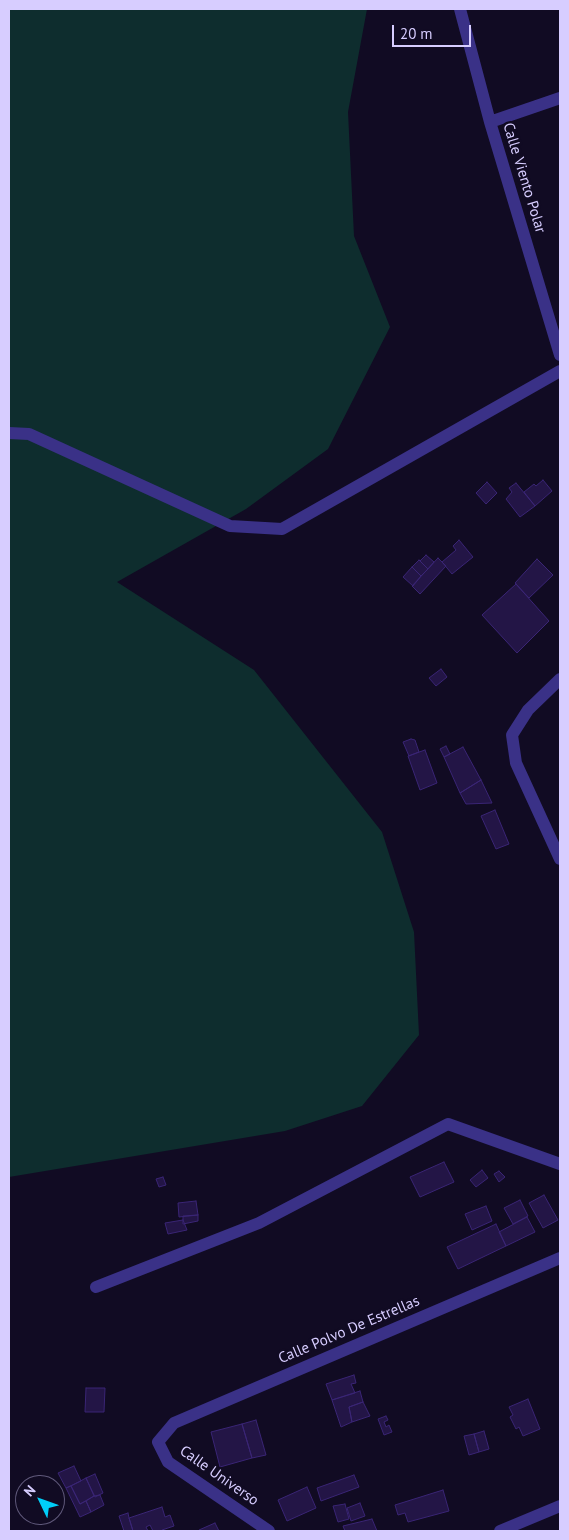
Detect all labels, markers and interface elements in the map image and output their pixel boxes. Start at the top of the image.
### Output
scale bar [394,15,473,47]
text: 20 m [400,24,433,43]
street label: Calle Viento Polar [499,121,549,235]
street label: Calle Polvo De Estrellas [276,1292,422,1368]
street label: Calle Universo [176,1442,262,1510]
north arrow [15,1475,65,1525]
text: N [20,1481,39,1500]

